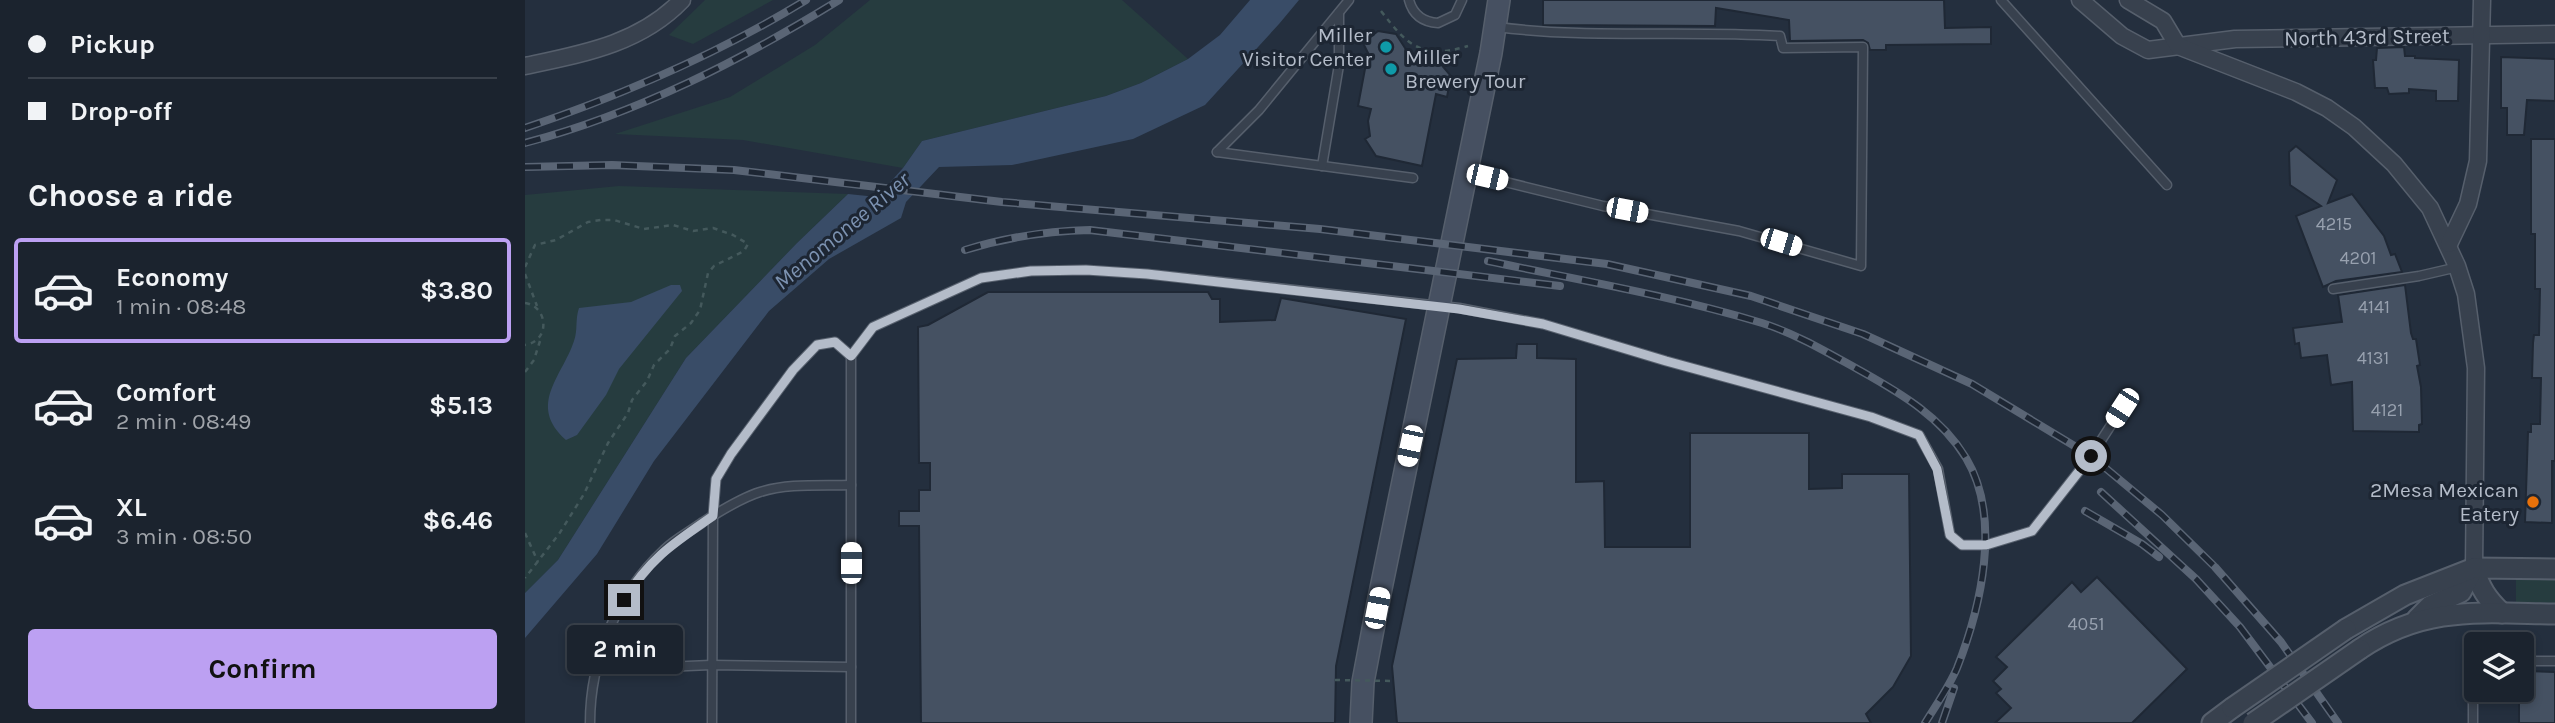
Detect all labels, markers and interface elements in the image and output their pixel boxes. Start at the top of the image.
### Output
place label: Miller Visitor Center [1242,23,1372,71]
street label: North 43rd Street [2284,24,2450,50]
text: Pickup [70,29,155,60]
marker: Miller Visitor Center [1378,39,1394,55]
place label: Miller Brewery Tour [1405,45,1526,93]
marker: Miller Brewery Tour [1383,61,1399,77]
text: Drop-off [70,96,172,127]
car [1465,162,1510,192]
water label: Menomonee River [769,166,916,296]
text: Choose a ride [28,177,233,214]
car [1605,196,1650,224]
house number: 4215 [2316,213,2352,235]
car [1758,226,1805,258]
house number: 4201 [2339,247,2377,269]
icon: car [32,259,95,322]
text: Economy [116,262,228,293]
text: $3.80 [420,275,493,306]
text: 1 min · 08:48 [116,293,246,320]
house number: 4141 [2358,296,2390,318]
house number: 4131 [2357,347,2389,369]
icon: car [32,374,95,437]
text: Comfort [116,377,217,408]
car [2102,385,2143,431]
text: $5.13 [429,390,493,421]
house number: 4121 [2371,399,2403,421]
text: 2 min · 08:49 [116,408,251,435]
car [1396,423,1425,469]
route start [2075,440,2107,472]
place label: 2Mesa Mexican Eatery [2370,478,2519,526]
icon: car [32,489,95,552]
text: XL [116,492,147,523]
marker: 2Mesa Mexican Eatery [2525,494,2541,510]
text: $6.46 [422,505,493,536]
text: 3 min · 08:50 [116,523,252,550]
car [841,542,862,584]
route end [608,584,640,616]
car [1363,585,1392,631]
house number: 4051 [2068,613,2104,635]
callout: 2 min [566,624,682,674]
button: Confirm [28,629,497,709]
map controls [2464,632,2534,702]
button: layers [2464,632,2534,702]
text: 2 min [593,636,657,663]

